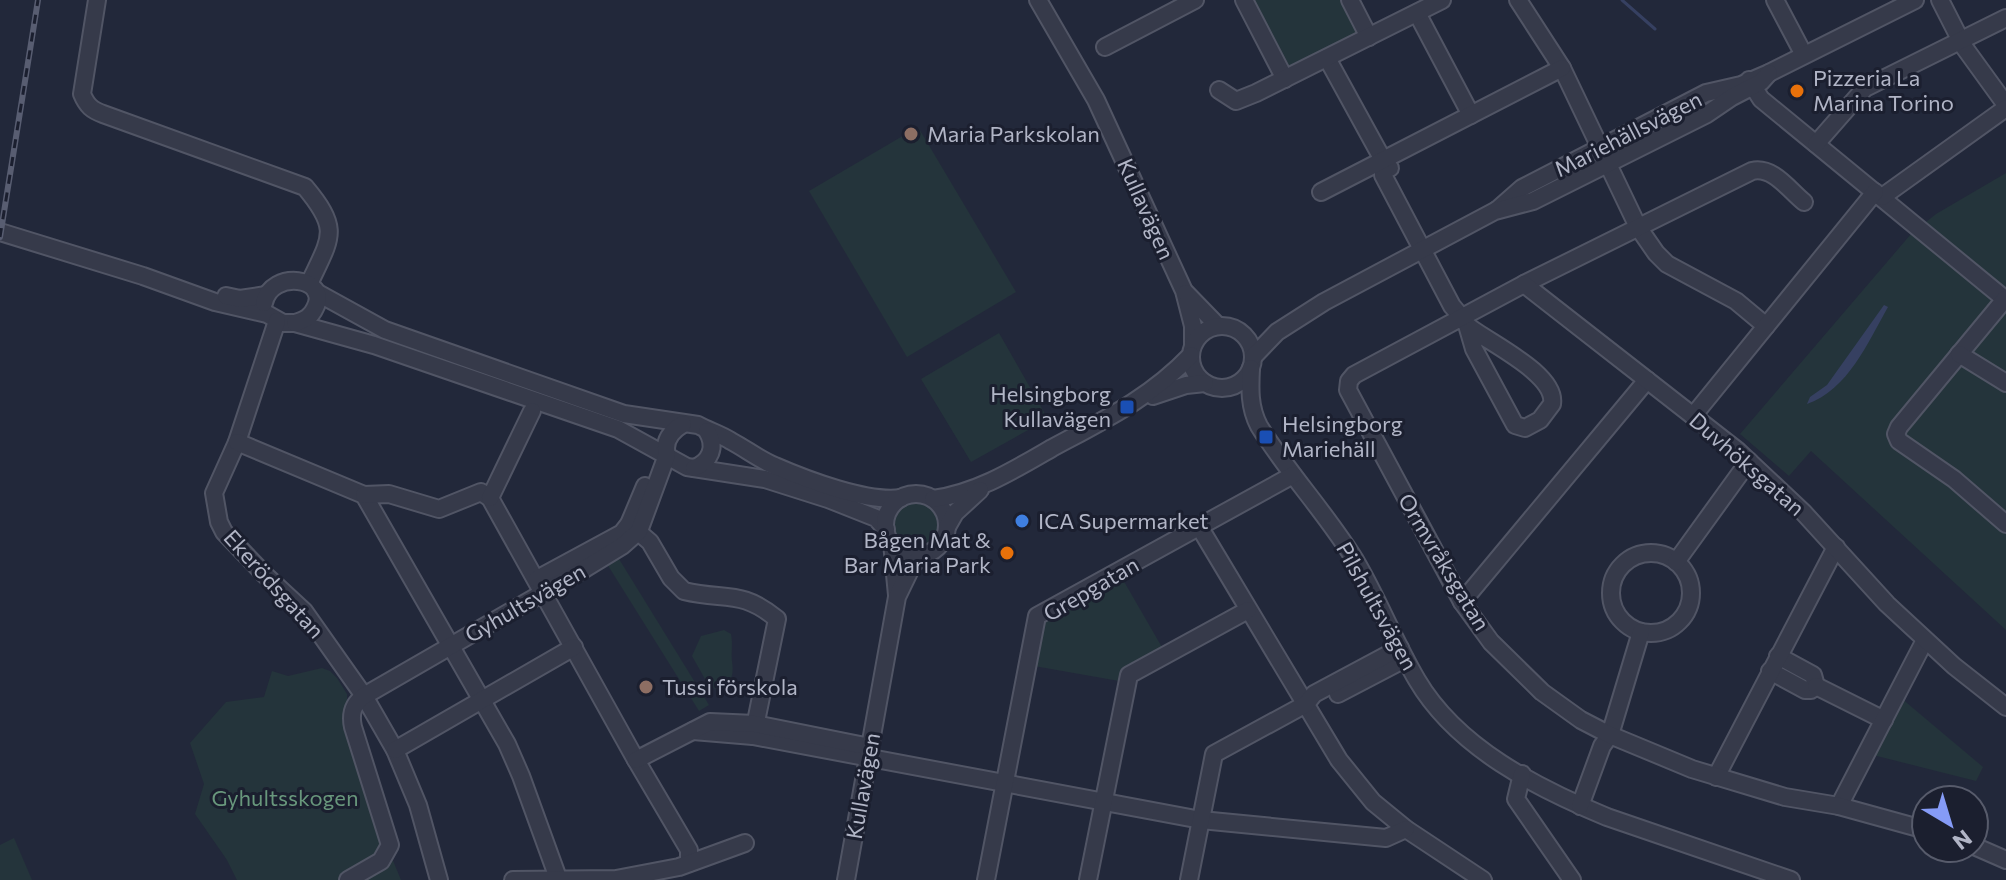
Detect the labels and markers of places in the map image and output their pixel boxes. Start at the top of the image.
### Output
place label: Pizzeria La Marina Torino [1813,64,1954,116]
marker: Pizzeria La Marina Torino [1788,82,1806,100]
place label: Maria Parkskolan [927,120,1100,147]
marker: Maria Parkskolan [902,125,920,143]
place label: Helsingborg Kullavägen [990,380,1111,432]
marker: Helsingborg Kullavägen [1118,398,1136,416]
place label: Helsingborg Mariehäll [1282,410,1403,462]
marker: Helsingborg Mariehäll [1257,428,1275,446]
place label: ICA Supermarket [1038,507,1209,534]
marker: ICA Supermarket [1013,512,1031,530]
place label: Bågen Mat & Bar Maria Park [844,526,991,578]
marker: Bågen Mat & Bar Maria Park [998,544,1016,562]
place label: Tussi förskola [662,673,798,700]
marker: Tussi förskola [637,678,655,696]

